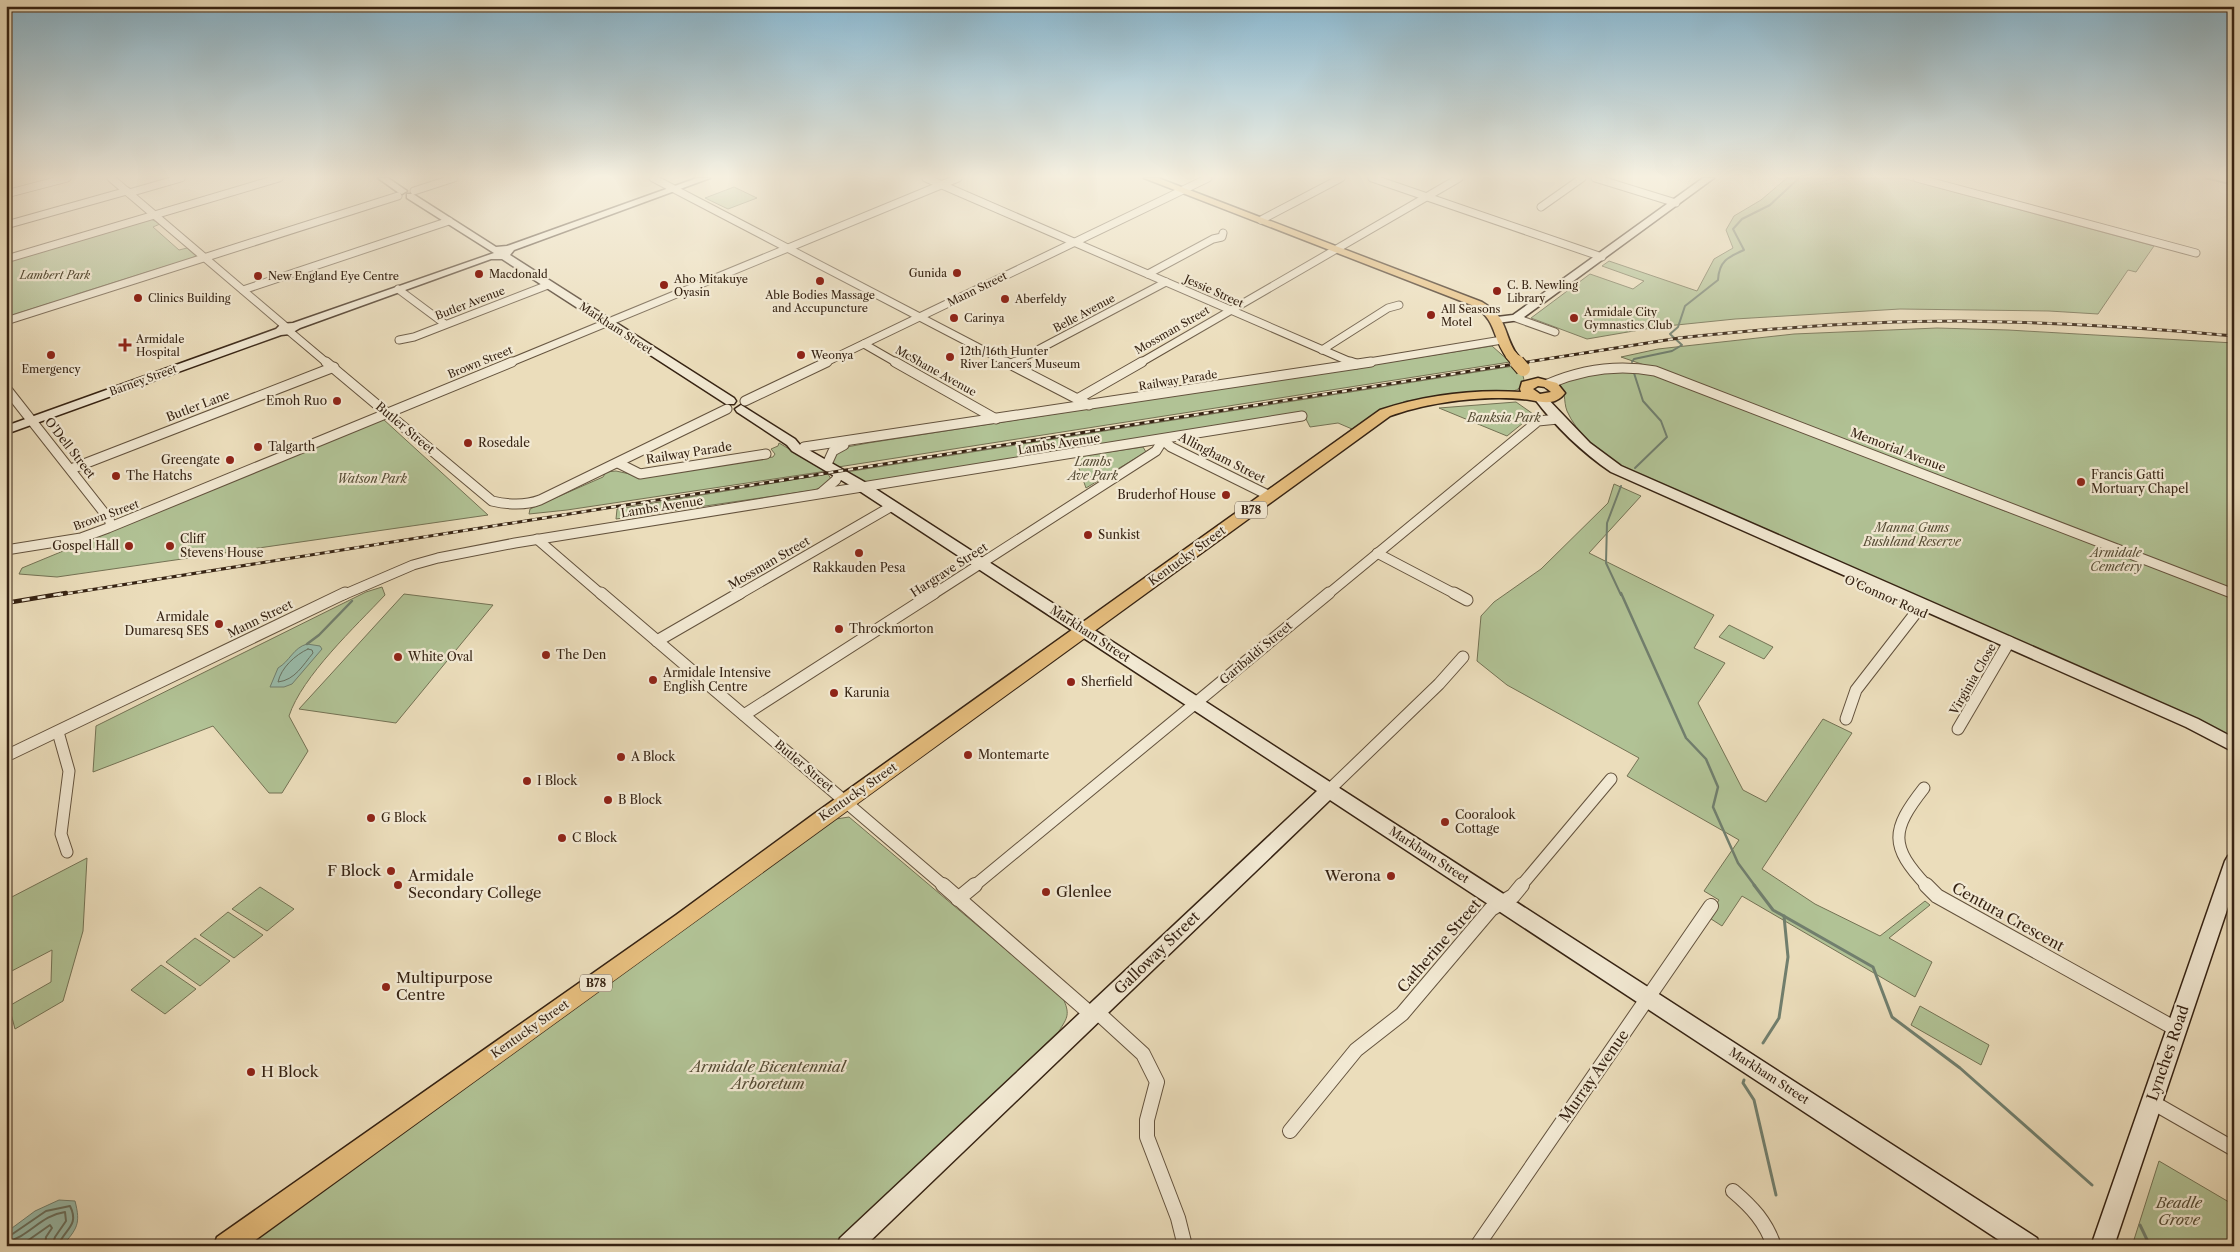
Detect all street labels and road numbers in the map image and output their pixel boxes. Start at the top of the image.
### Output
street label: Mann Street [945,268,1009,309]
street label: Jessie Street [1180,271,1246,310]
street label: Butler Avenue [433,283,507,323]
street label: Belle Avenue [1051,291,1117,335]
street label: Markham Street [577,299,655,357]
street label: Mossman Street [1132,303,1212,357]
street label: Brown Street [446,343,515,381]
street label: McShane Avenue [893,343,979,399]
street label: Barney Street [107,361,179,399]
street label: Railway Parade [1138,367,1218,393]
street label: Butler Lane [164,386,232,424]
street label: Butler Street [373,399,438,457]
street label: O'Dell Street [42,414,99,482]
street label: Memorial Avenue [1848,424,1948,475]
street label: Allingham Street [1175,429,1269,486]
street label: Lambs Avenue [1017,430,1101,457]
street label: Railway Parade [645,438,733,467]
street label: Lambs Avenue [620,493,704,520]
street label: Brown Street [71,497,141,533]
road number: B78 [1235,502,1267,518]
street label: Kentucky Street [1145,522,1229,589]
street label: Mossman Street [725,533,813,592]
street label: Hargrave Street [907,539,991,600]
street label: O'Connor Road [1842,572,1931,622]
street label: Mann Street [225,596,295,641]
street label: Markham Street [1047,602,1134,665]
street label: Garibaldi Street [1216,617,1296,687]
street label: Virginia Close [1946,640,1999,718]
street label: Butler Street [772,737,837,795]
street label: Kentucky Street [816,759,900,824]
street label: Markham Street [1386,823,1473,886]
street label: Centura Crescent [1949,878,2068,956]
street label: Catherine Street [1393,894,1485,996]
street label: Galloway Street [1110,907,1204,998]
road number: B78 [580,974,612,991]
street label: Kentucky Street [488,996,572,1061]
street label: Lynches Road [2142,1002,2193,1103]
street label: Murray Avenue [1555,1026,1633,1126]
street label: Markham Street [1726,1044,1813,1107]

